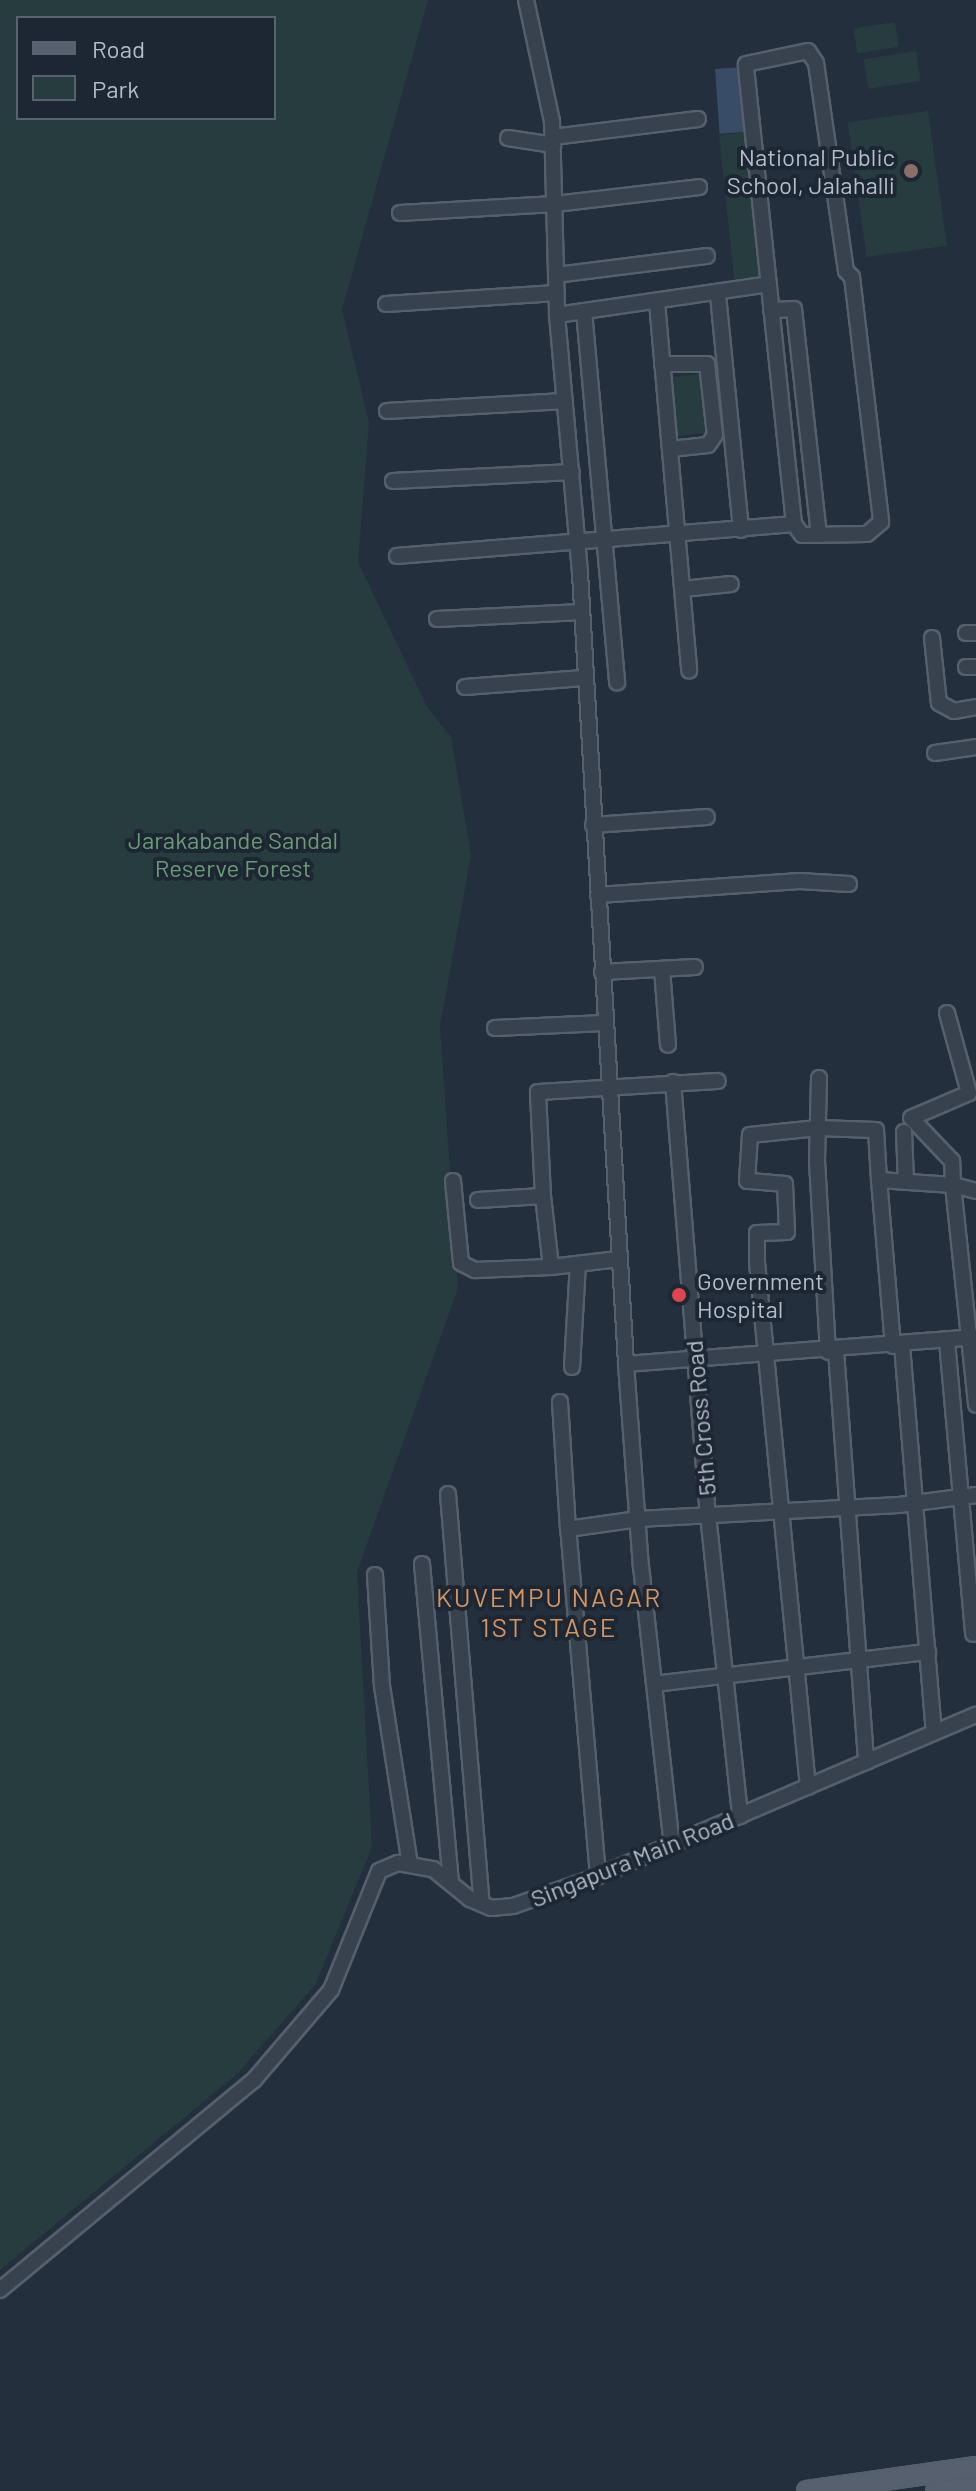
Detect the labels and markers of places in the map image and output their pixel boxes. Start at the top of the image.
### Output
place label: National Public School, Jalahalli [727,143,895,199]
marker: National Public School, Jalahalli [902,162,920,180]
place label: Government Hospital [697,1267,824,1323]
marker: Government Hospital [668,1284,690,1306]

